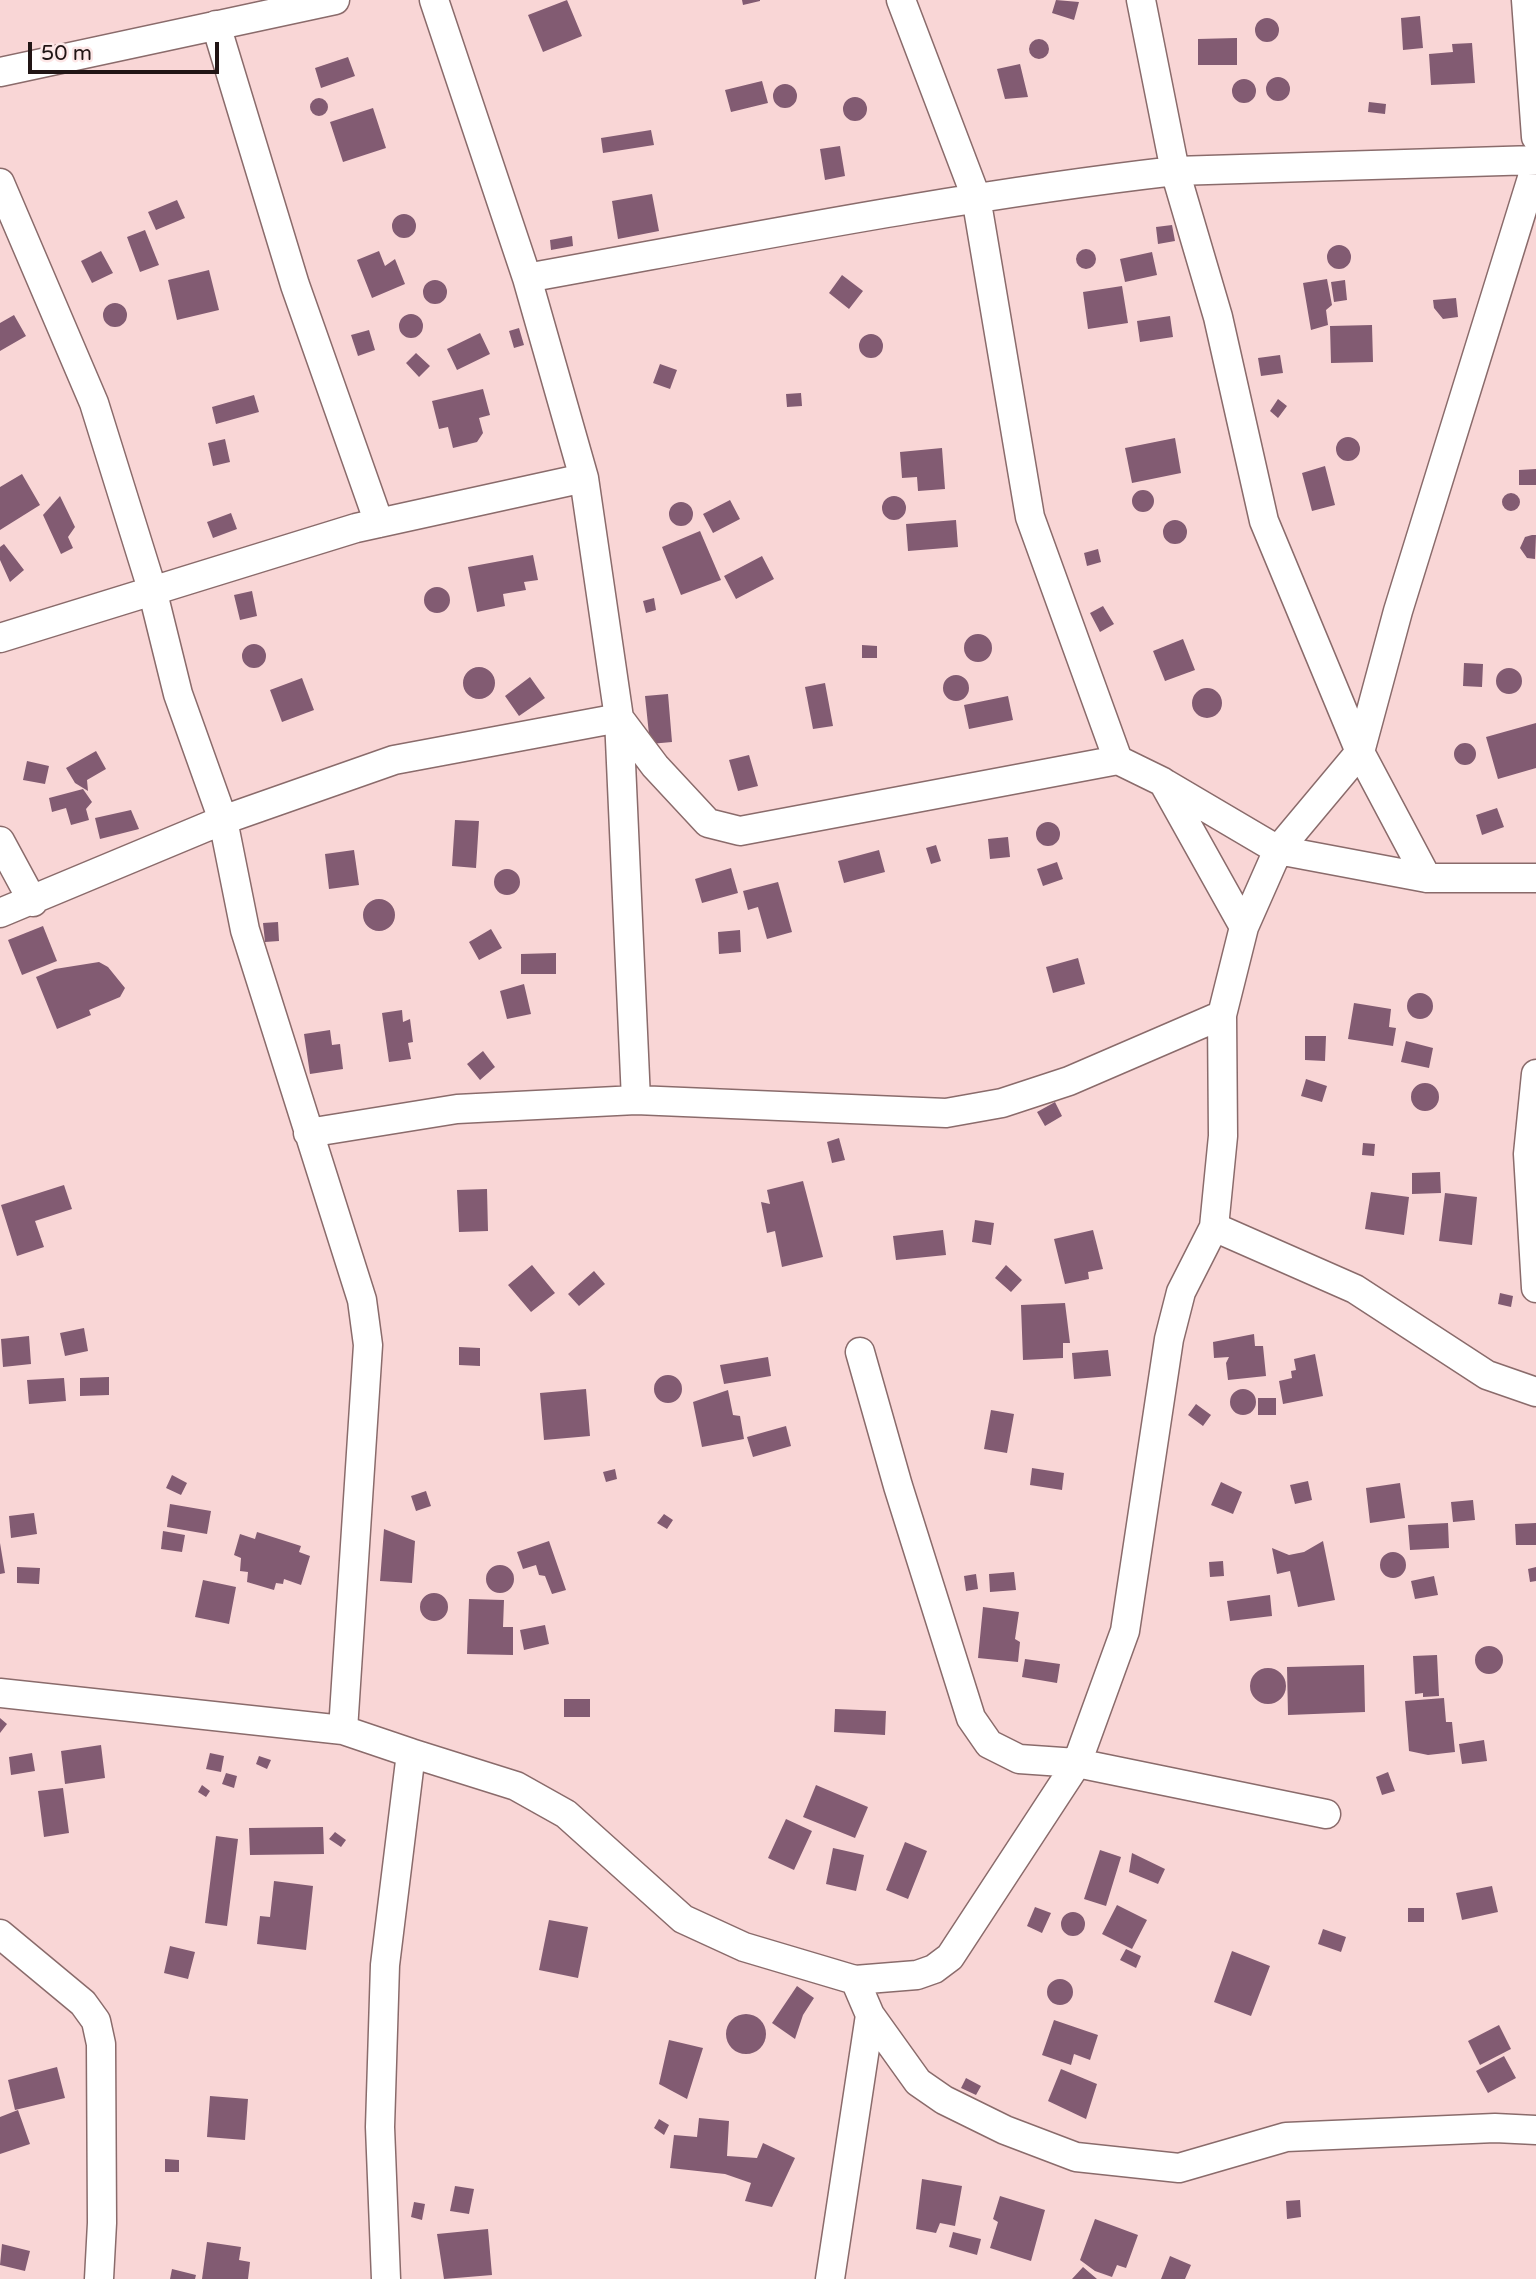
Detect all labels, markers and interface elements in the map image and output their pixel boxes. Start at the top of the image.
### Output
scale bar [32,28,222,72]
text: 50 m [41,41,92,66]

